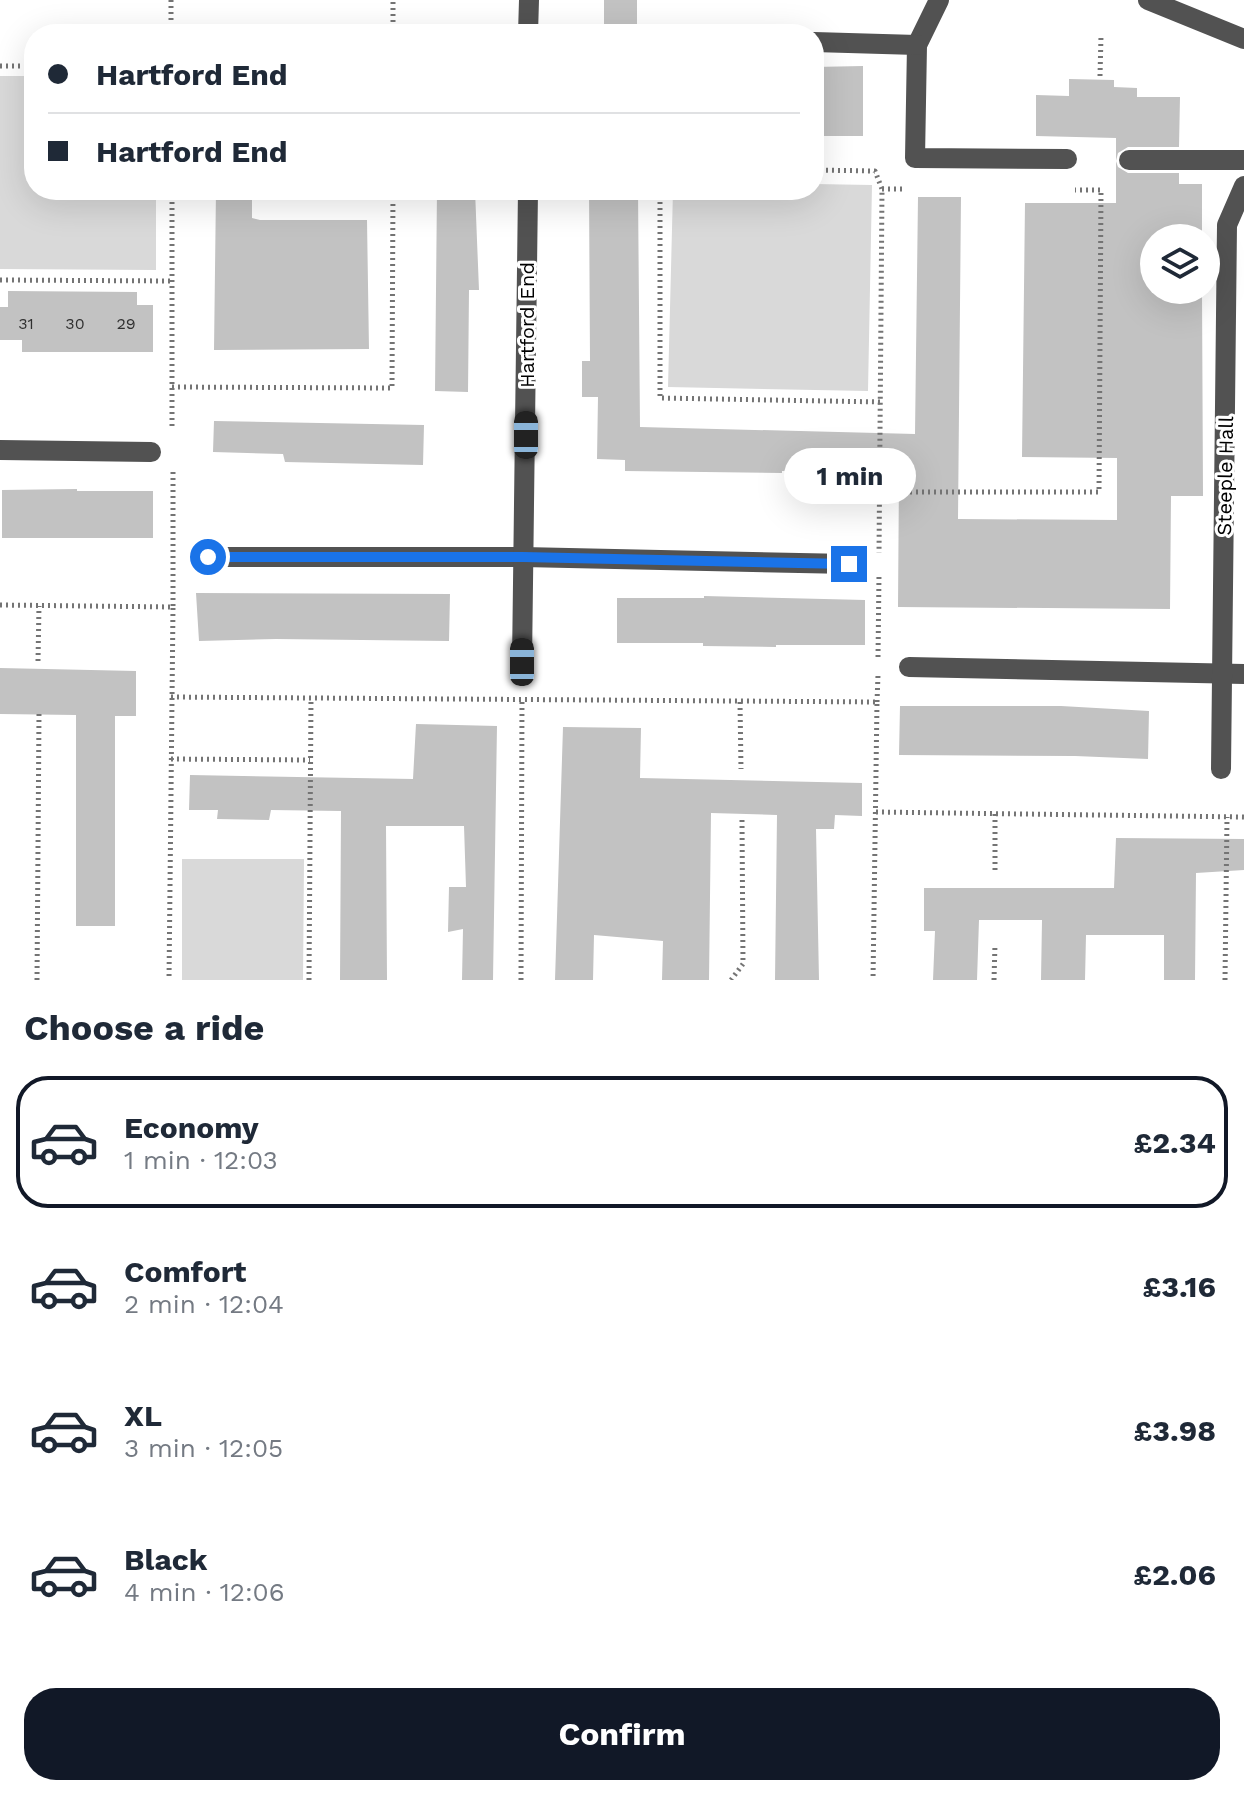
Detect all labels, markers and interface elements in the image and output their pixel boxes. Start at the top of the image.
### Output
text: Hartford End [96,57,288,92]
text: Hartford End [96,134,288,169]
map controls [1140,224,1220,304]
button: layers [1140,224,1220,304]
street label: Hartford End [515,262,539,388]
house number: 31 [18,314,34,333]
house number: 30 [65,314,85,333]
house number: 29 [116,314,136,333]
car [514,411,538,459]
street label: Steeple Hall [1212,416,1238,536]
callout: 1 min [783,448,915,504]
text: 1 min [817,461,883,491]
route start [190,539,226,575]
route end [831,546,867,582]
car [510,638,534,686]
text: Choose a ride [24,1007,264,1049]
icon: car [28,1106,100,1178]
text: Economy [124,1110,259,1145]
text: £2.34 [1134,1125,1216,1160]
text: 1 min · 12:03 [124,1145,278,1175]
icon: car [28,1250,100,1322]
text: Comfort [124,1254,246,1289]
text: £3.16 [1143,1269,1216,1304]
text: 2 min · 12:04 [124,1289,284,1319]
icon: car [28,1394,100,1466]
text: XL [124,1398,162,1433]
text: £3.98 [1134,1413,1216,1448]
text: 3 min · 12:05 [124,1433,283,1463]
icon: car [28,1538,100,1610]
text: Black [124,1542,208,1577]
text: £2.06 [1133,1557,1216,1592]
text: 4 min · 12:06 [124,1577,285,1607]
button: Confirm [24,1688,1220,1780]

